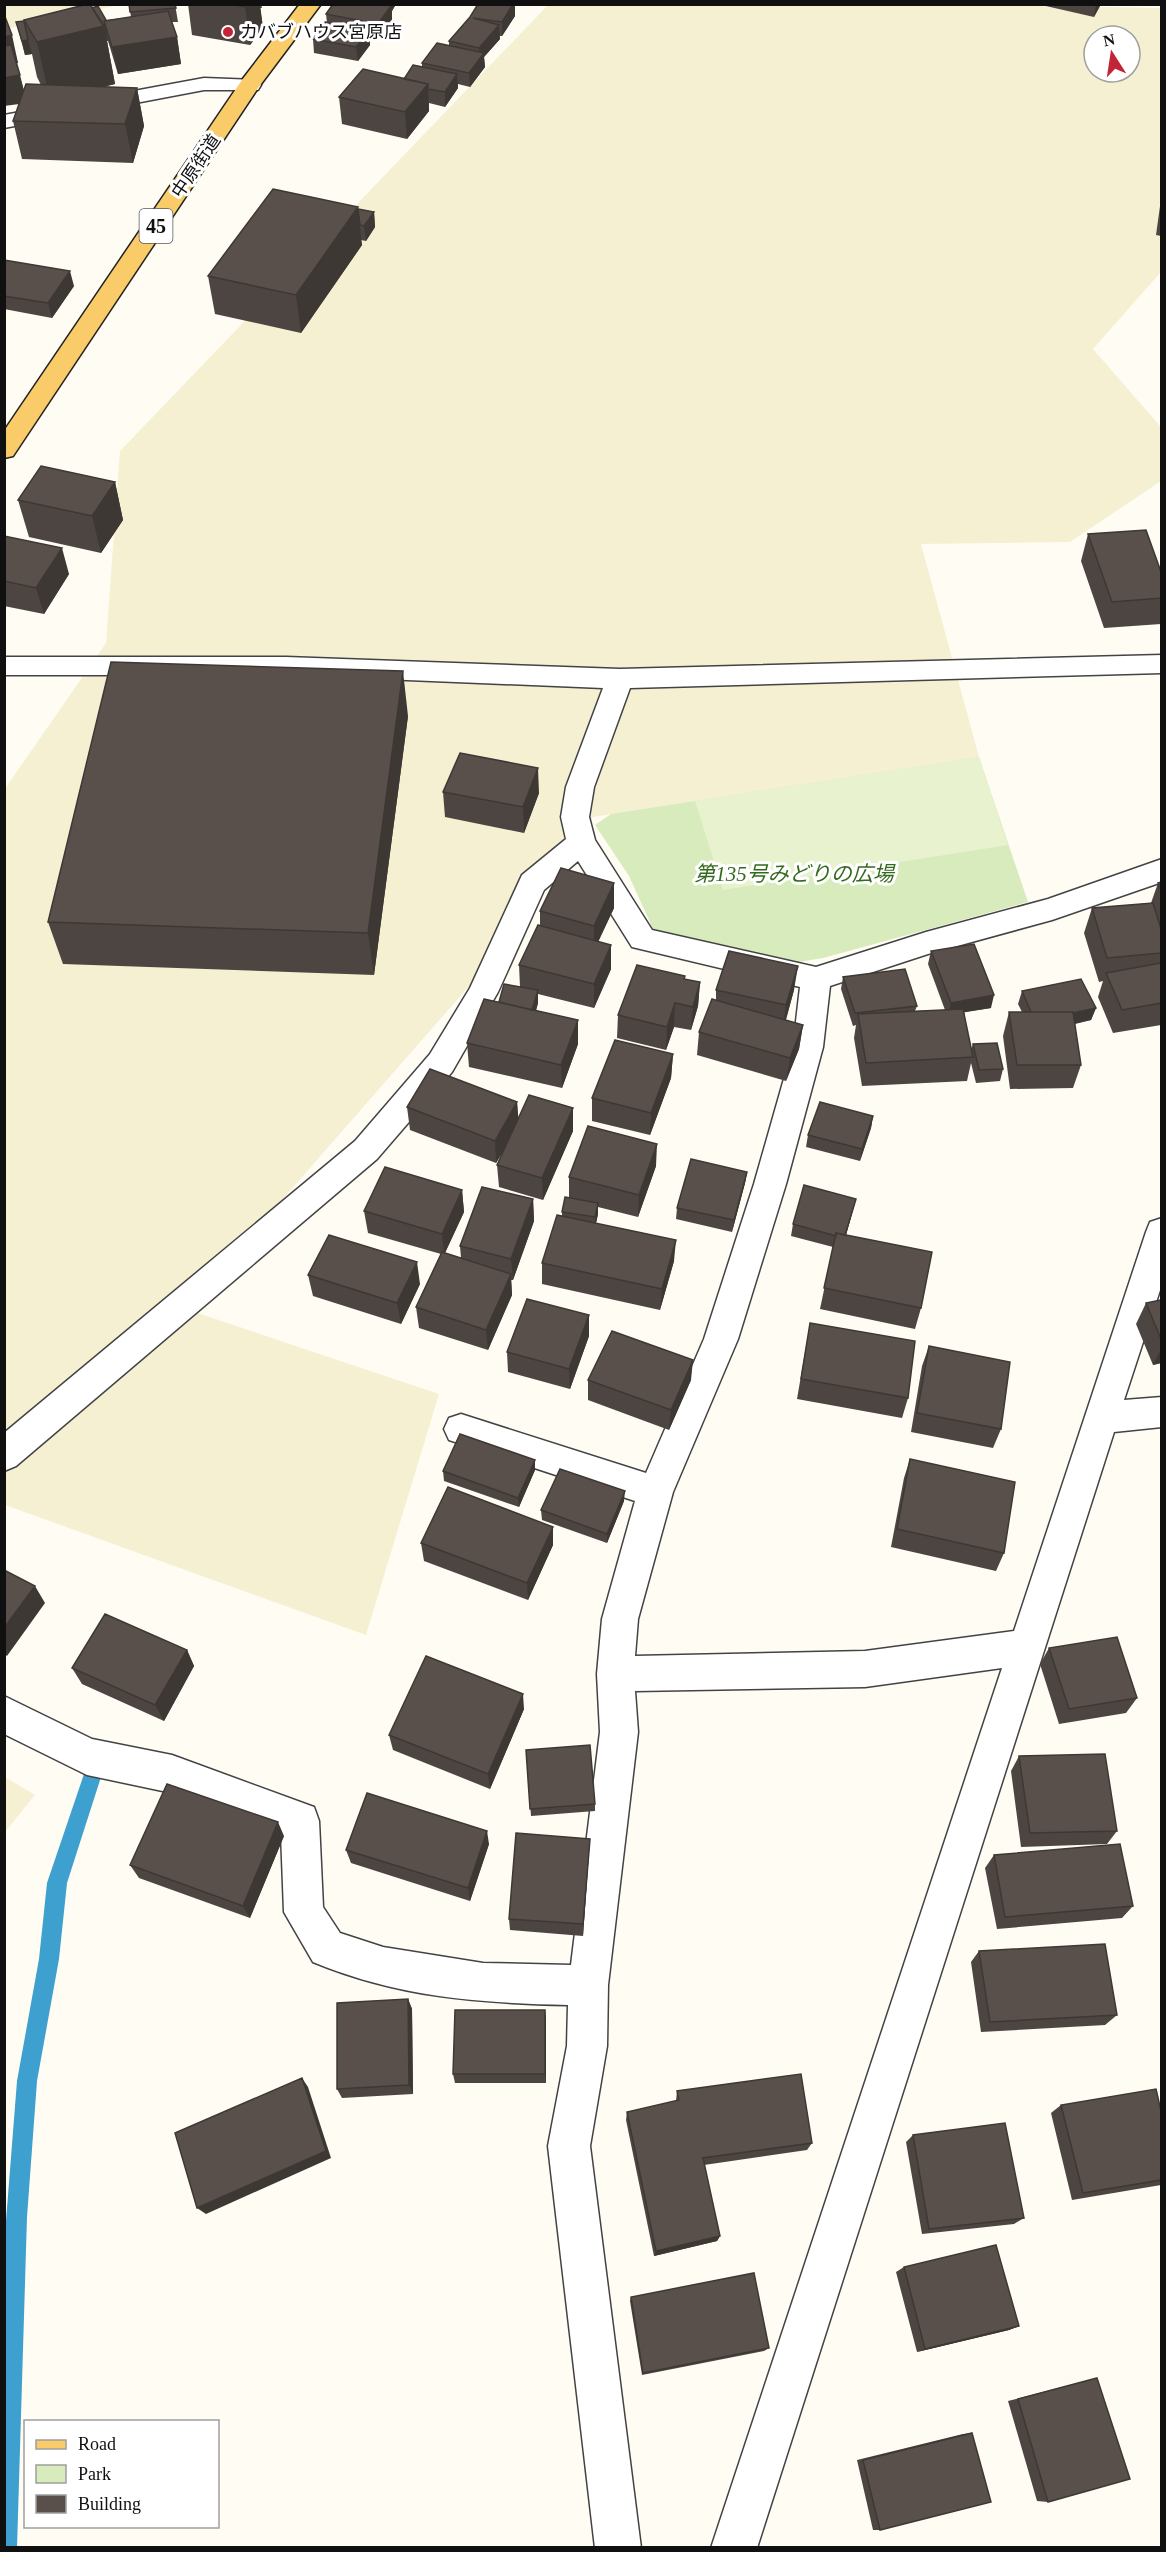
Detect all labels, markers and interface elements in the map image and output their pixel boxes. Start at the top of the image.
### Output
place label: カバブハウス宮原店 [240,22,402,42]
north arrow [1082,24,1142,84]
marker: カバブハウス宮原店 [221,25,235,39]
text: N [1102,30,1117,49]
street label: 中原街道 [168,131,224,201]
road number: 45 [140,209,172,243]
park label: 第135号みどりの広場 [694,862,896,886]
legend [24,2420,219,2528]
text: Road [78,2434,116,2454]
text: Park [78,2464,111,2484]
text: Building [78,2494,141,2514]

